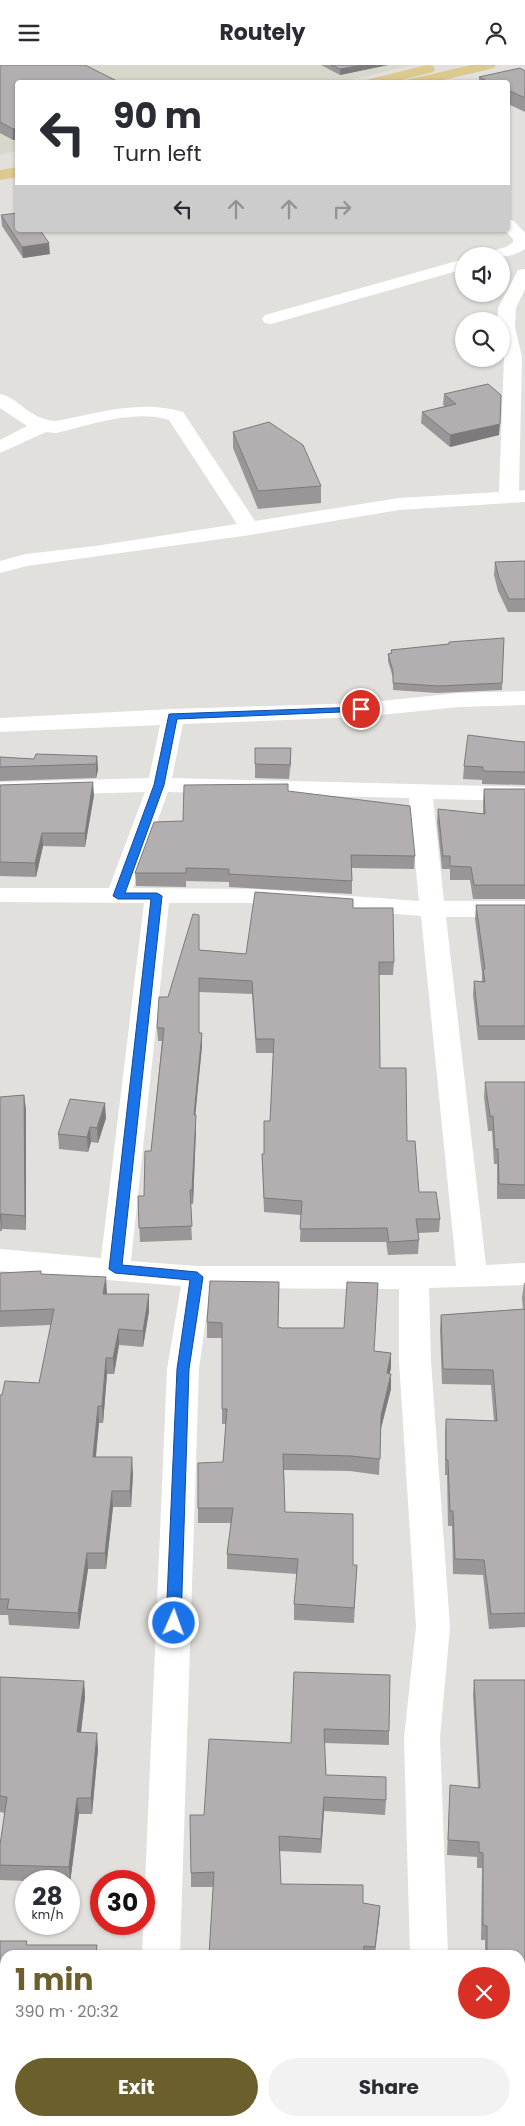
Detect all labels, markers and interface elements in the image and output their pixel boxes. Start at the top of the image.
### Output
text: Routely [219,17,306,48]
icon: menu [15,19,43,47]
icon: person [482,19,510,47]
text: 90 m [113,91,202,140]
icon: left [30,100,95,165]
text: Turn left [113,138,201,169]
icon: left [169,195,197,223]
icon: ahead [222,195,250,223]
icon: ahead [275,195,303,223]
icon: right [328,195,356,223]
map controls [455,247,510,367]
button: sound [455,247,510,302]
button: search [455,312,510,367]
pin [340,688,382,730]
icon: arrive [347,695,375,723]
position arrow [147,1596,199,1648]
speed limit sign: 30 [90,1870,155,1935]
text: 28 [32,1879,63,1914]
text: km/h [32,1906,63,1923]
text: 1 min [15,1958,93,2001]
button: close [458,1967,510,2019]
text: 390 m · 20:32 [15,2000,119,2023]
button: Exit [15,2058,258,2116]
button: Share [268,2058,510,2116]

